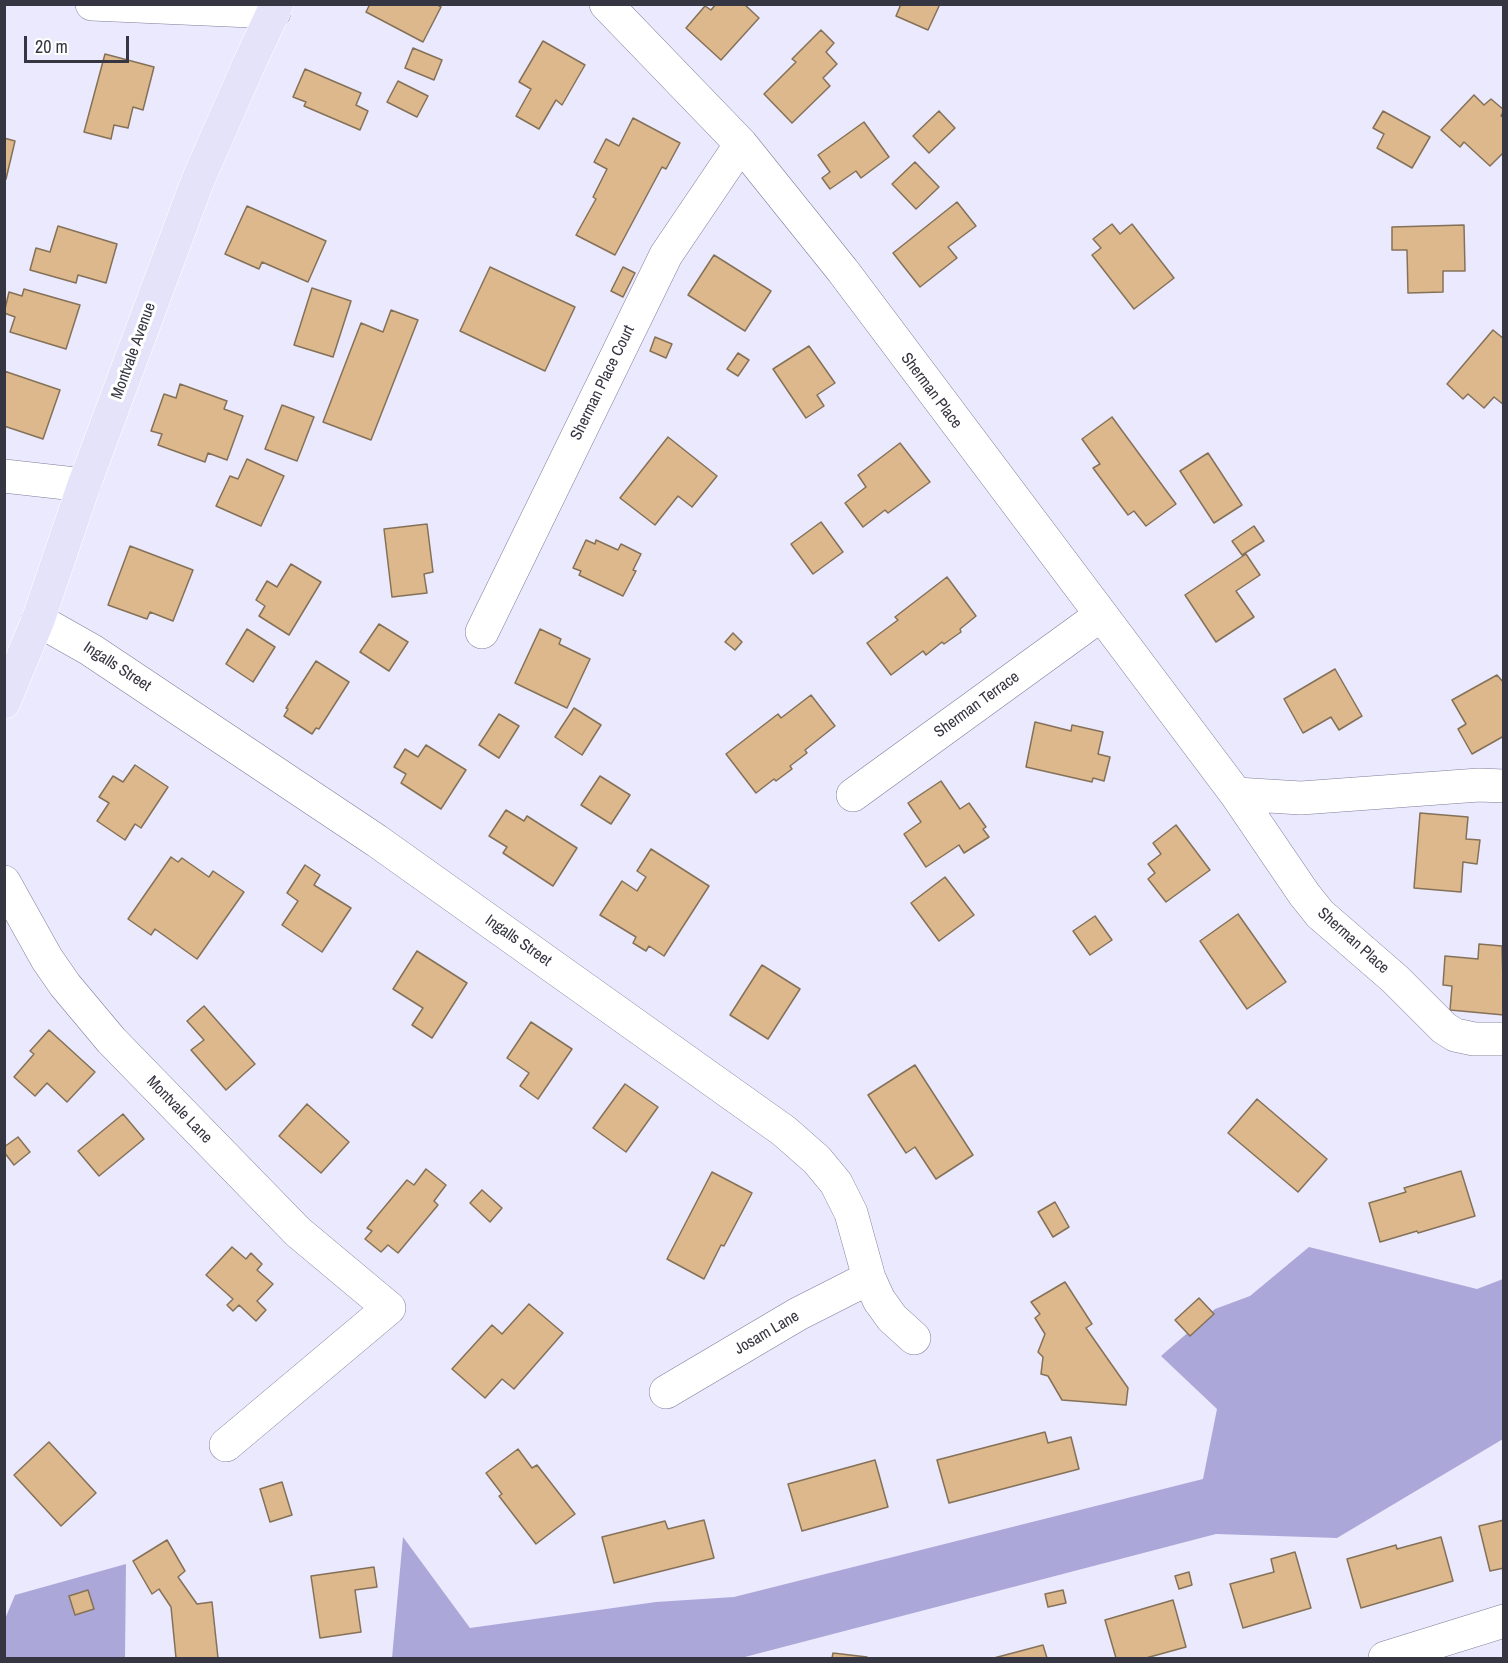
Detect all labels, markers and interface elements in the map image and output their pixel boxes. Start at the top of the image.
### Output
scale bar [27,24,132,62]
text: 20 m [35,34,68,59]
street label: Montvale Avenue [108,300,160,402]
street label: Sherman Place Court [567,322,639,444]
street label: Sherman Place [896,349,966,433]
street label: Ingalls Street [80,638,154,696]
street label: Sherman Terrace [931,668,1023,742]
street label: Sherman Place [1313,904,1393,978]
street label: Ingalls Street [481,911,555,971]
street label: Montvale Lane [142,1072,216,1148]
street label: Josam Lane [731,1307,803,1359]

